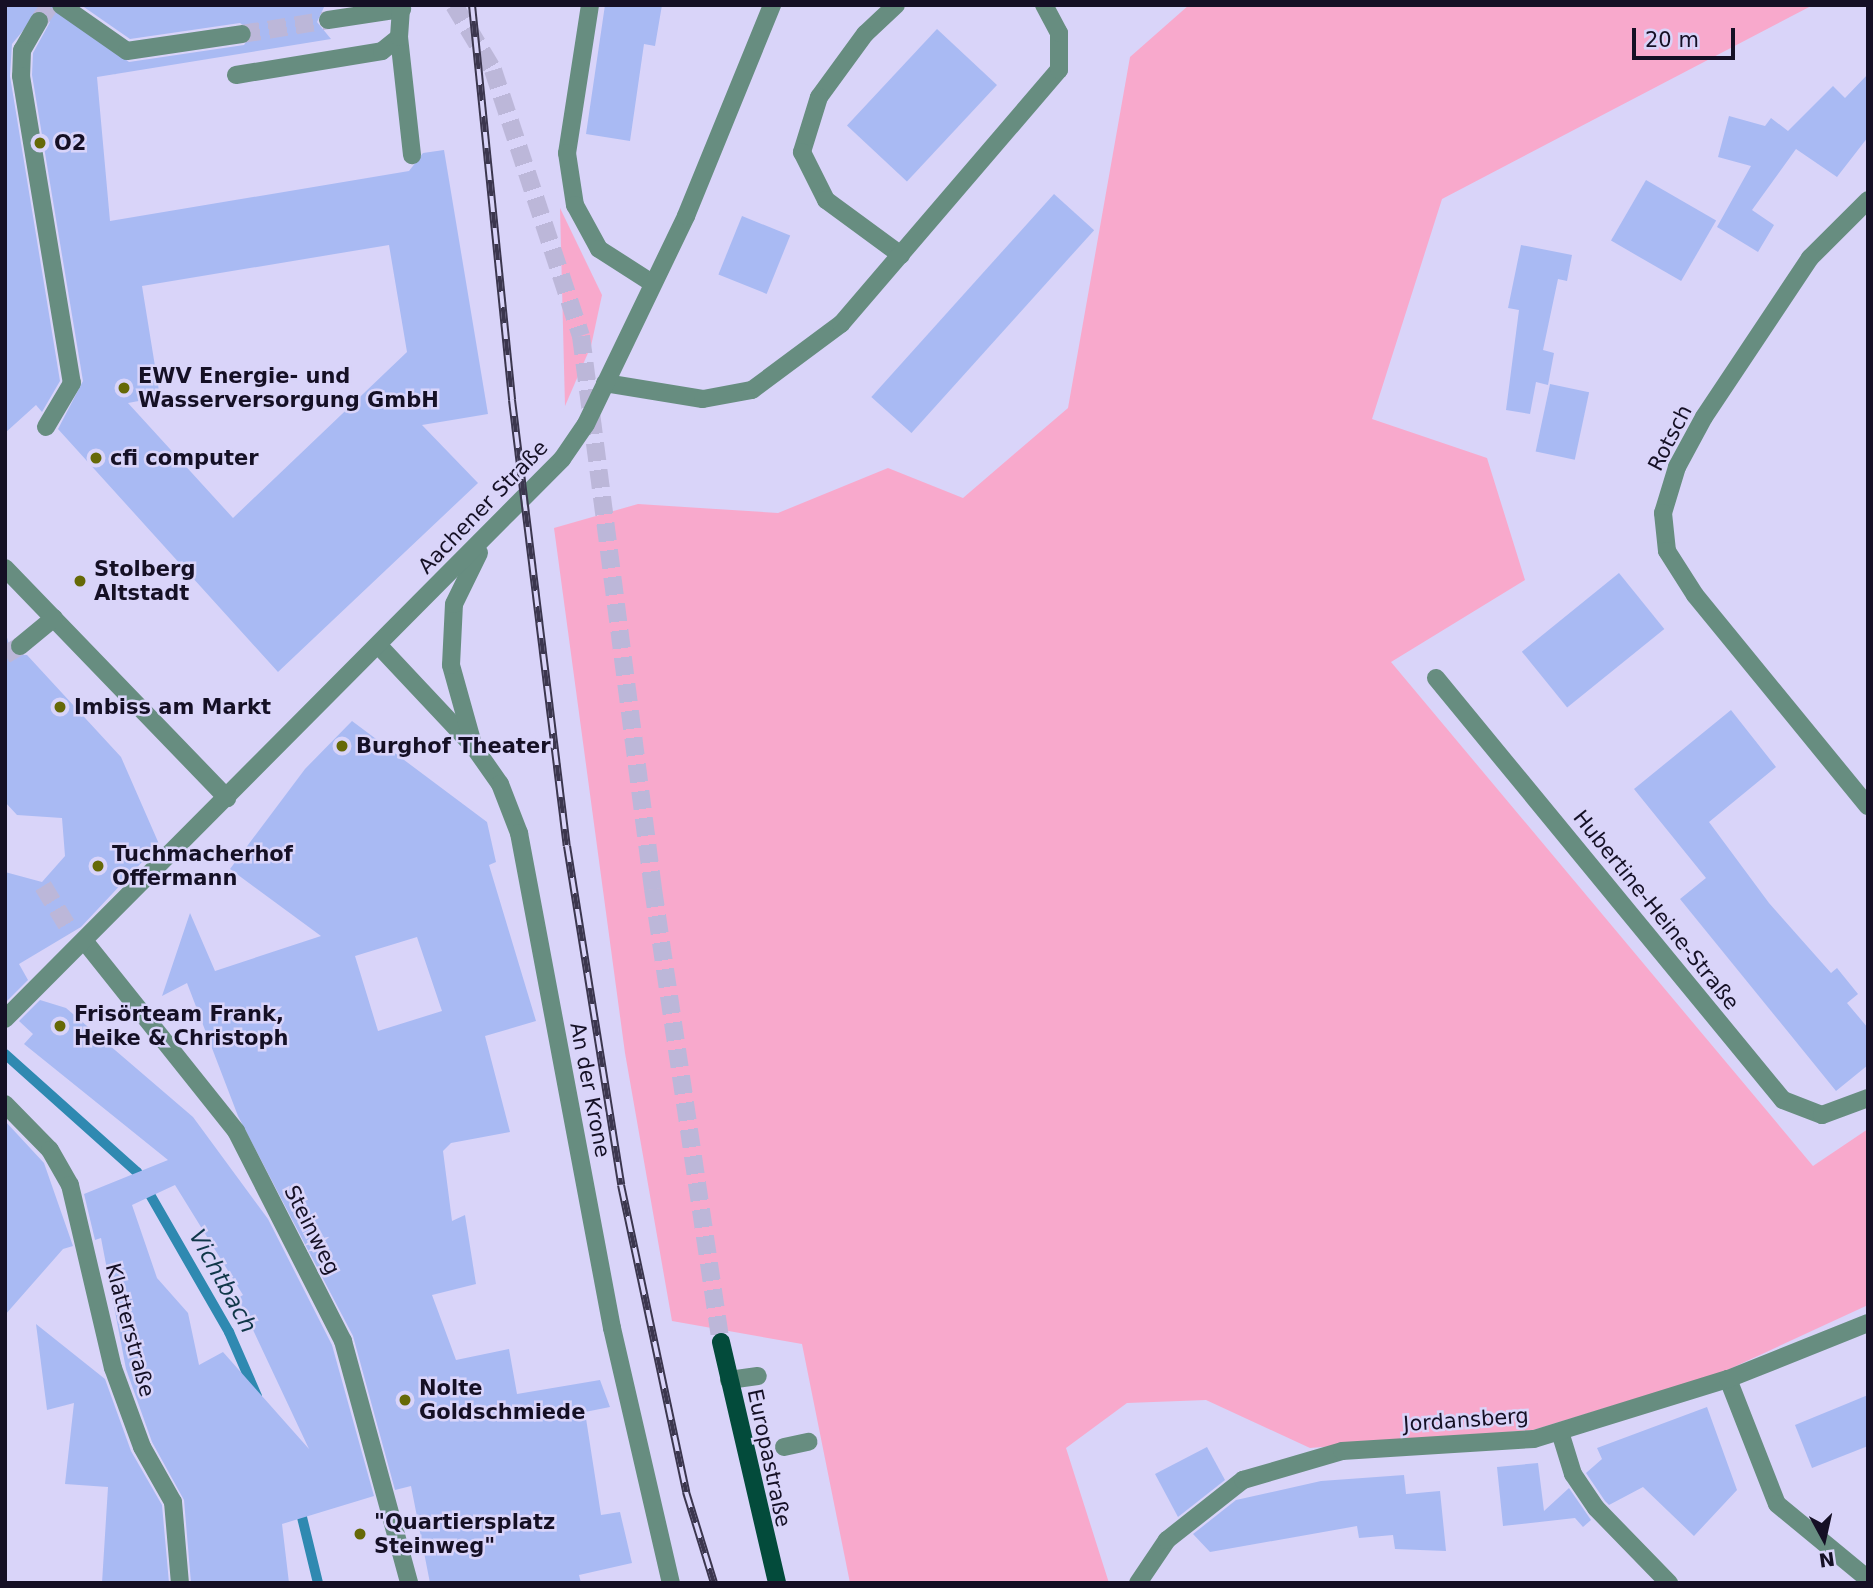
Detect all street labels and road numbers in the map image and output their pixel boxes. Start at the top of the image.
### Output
street label: Rotsch [1643,401,1697,475]
street label: Aachener Straße [413,435,553,579]
street label: Hubertine-Heine-Straße [1568,805,1744,1015]
street label: An der Krone [565,1020,615,1160]
street label: Steinweg [279,1181,345,1279]
street label: Klatterstraße [100,1260,160,1400]
street label: Europastraße [742,1387,796,1529]
street label: Jordansberg [1402,1403,1530,1437]

